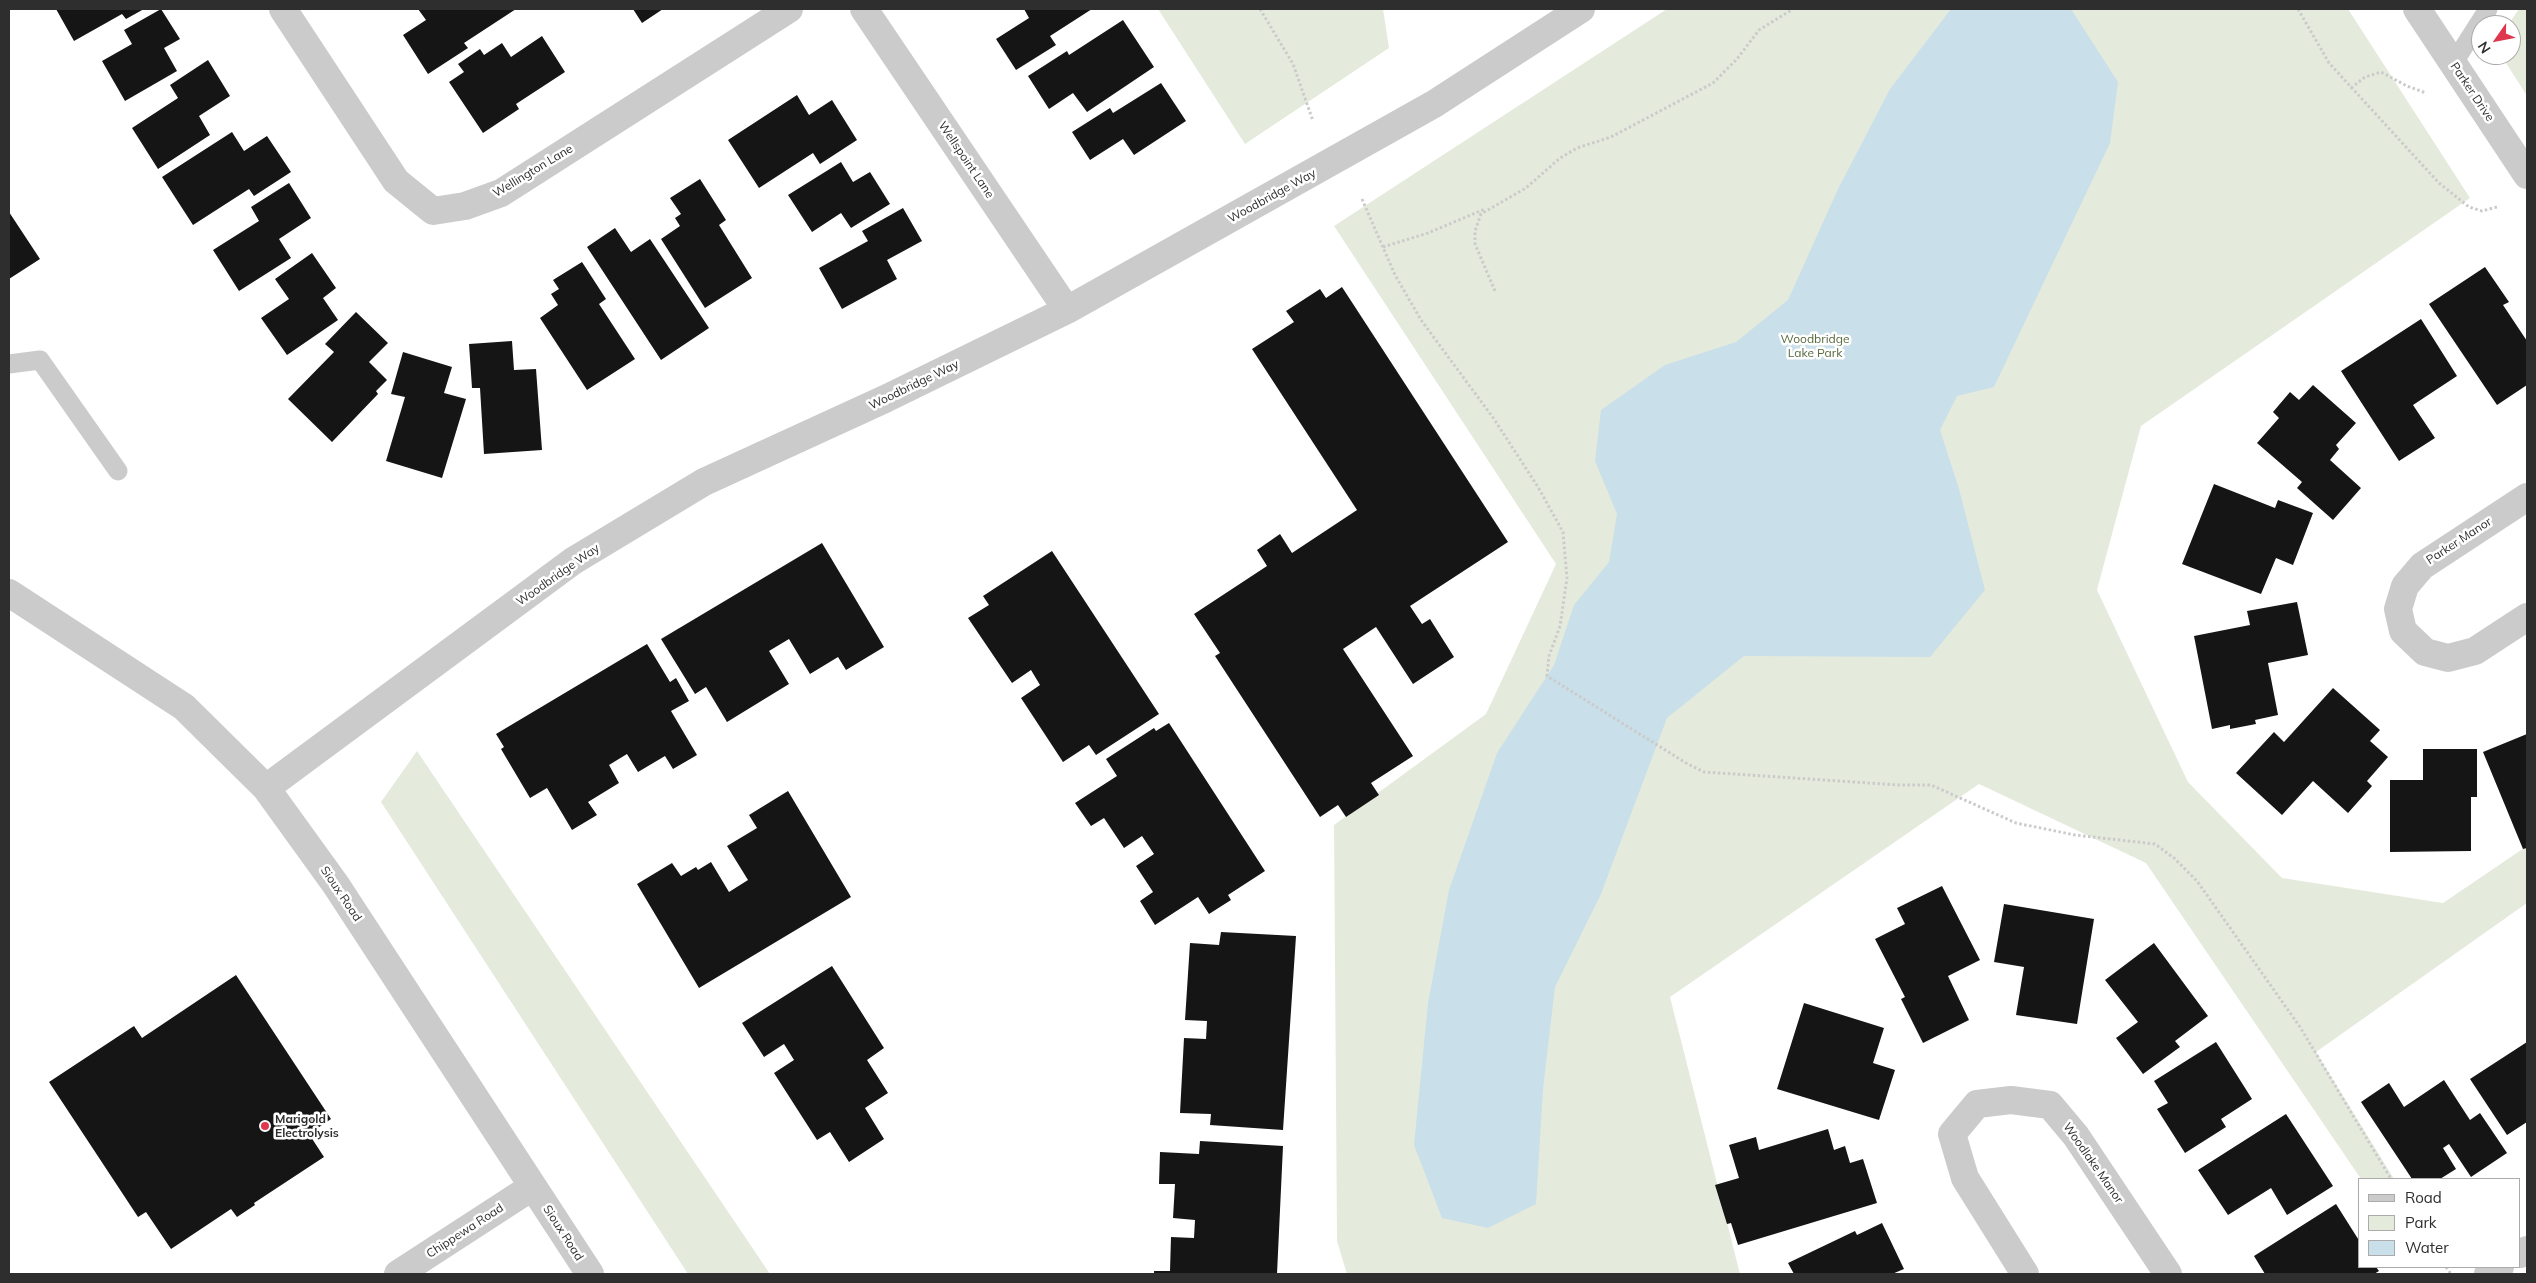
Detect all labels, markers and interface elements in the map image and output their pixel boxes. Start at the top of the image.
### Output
north arrow [2471,15,2521,65]
text: N [2474,38,2495,57]
street label: Parker Drive [2447,60,2497,124]
street label: Wellspoint Lane [935,119,997,201]
street label: Wellington Lane [491,142,575,200]
street label: Woodbridge Way [1226,166,1318,226]
park label: Woodbridge Lake Park [1781,332,1849,360]
street label: Woodbridge Way [867,357,961,413]
street label: Parker Manor [2424,515,2494,567]
street label: Woodbridge Way [514,541,602,609]
street label: Sioux Road [317,864,365,924]
place label: Marigold Electrolysis [275,1112,339,1140]
marker: Marigold Electrolysis [259,1120,271,1132]
street label: Woodlake Manor [2060,1120,2126,1206]
legend [2358,1178,2521,1268]
text: Road [2405,1188,2442,1207]
street label: Chippewa Road [424,1201,506,1261]
street label: Sioux Road [540,1203,586,1263]
text: Park [2405,1213,2437,1232]
text: Water [2405,1238,2449,1257]

